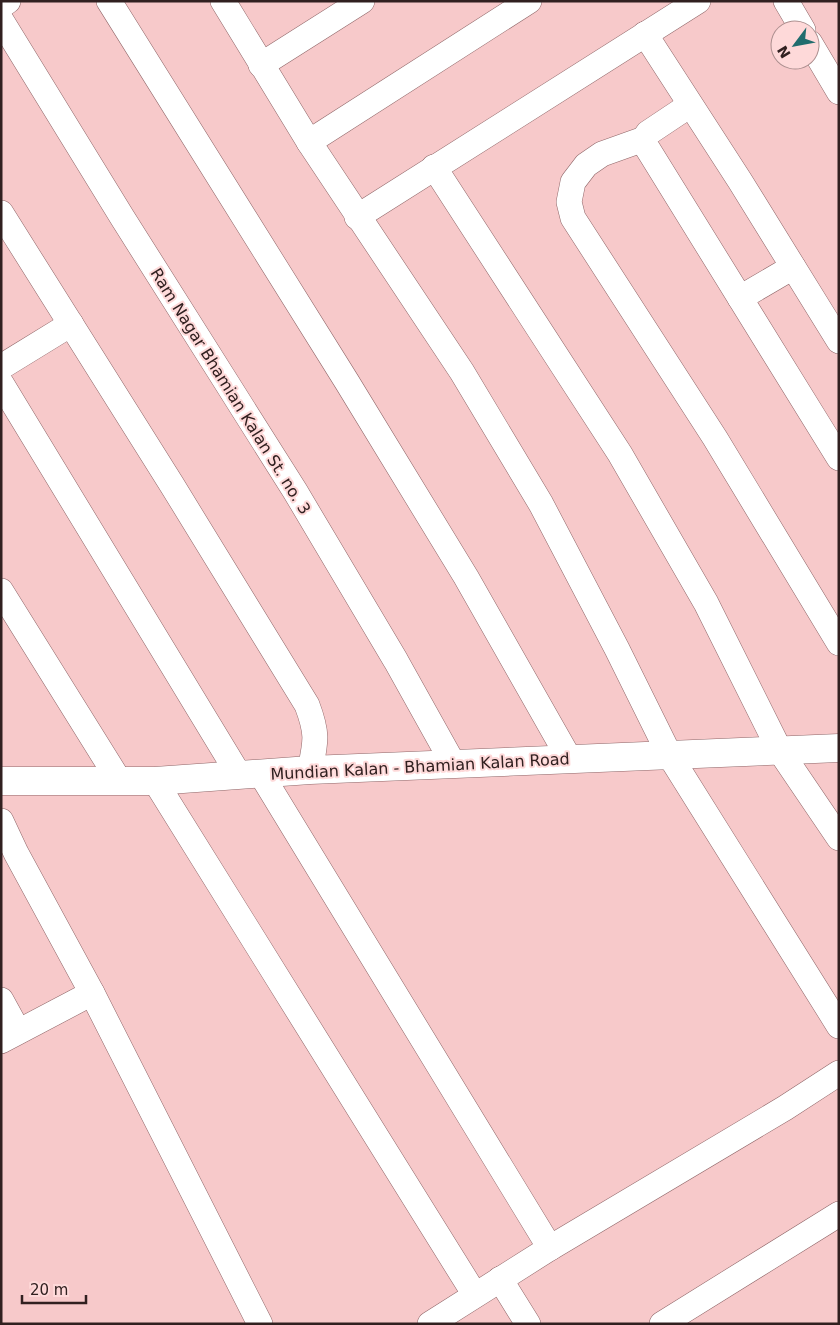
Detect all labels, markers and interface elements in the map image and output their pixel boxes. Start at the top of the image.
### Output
north arrow [770,20,820,70]
text: N [774,43,794,61]
street label: Ram Nagar Bhamian Kalan St. no. 3 [147,265,315,518]
street label: Mundian Kalan - Bhamian Kalan Road [270,749,570,784]
scale bar [22,1272,86,1304]
text: 20 m [30,1281,68,1299]

